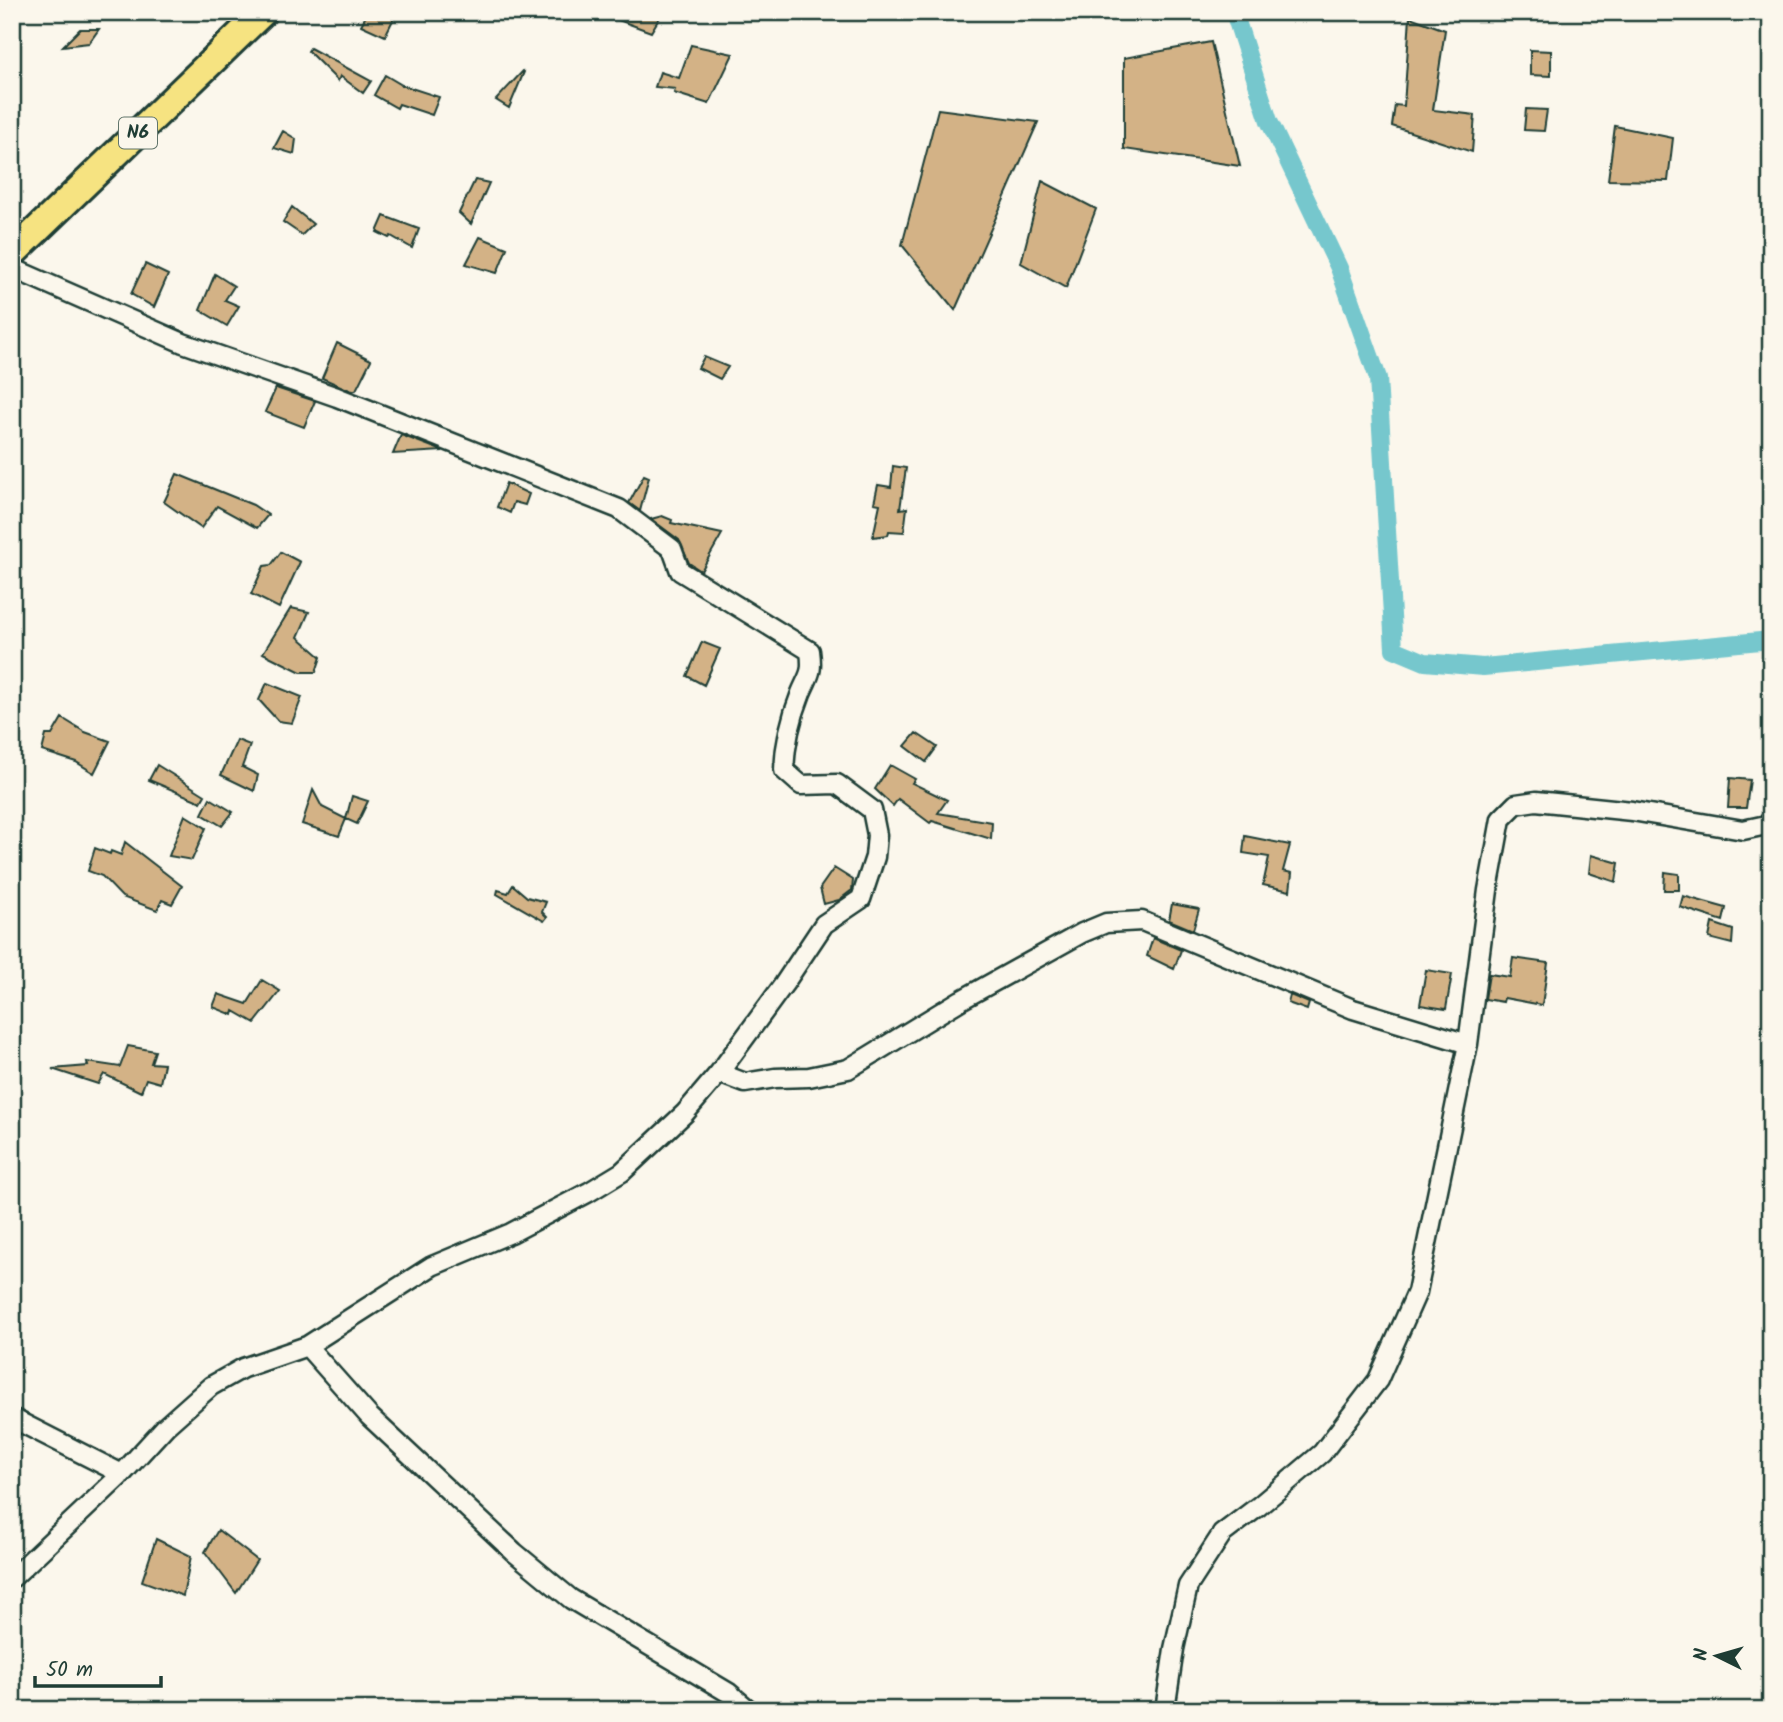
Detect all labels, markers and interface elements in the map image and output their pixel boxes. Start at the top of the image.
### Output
road number: N6 [119,118,157,148]
north arrow [1682,1620,1752,1690]
scale bar [35,1645,161,1689]
text: N [1687,1647,1718,1662]
text: 50 m [46,1654,93,1687]

